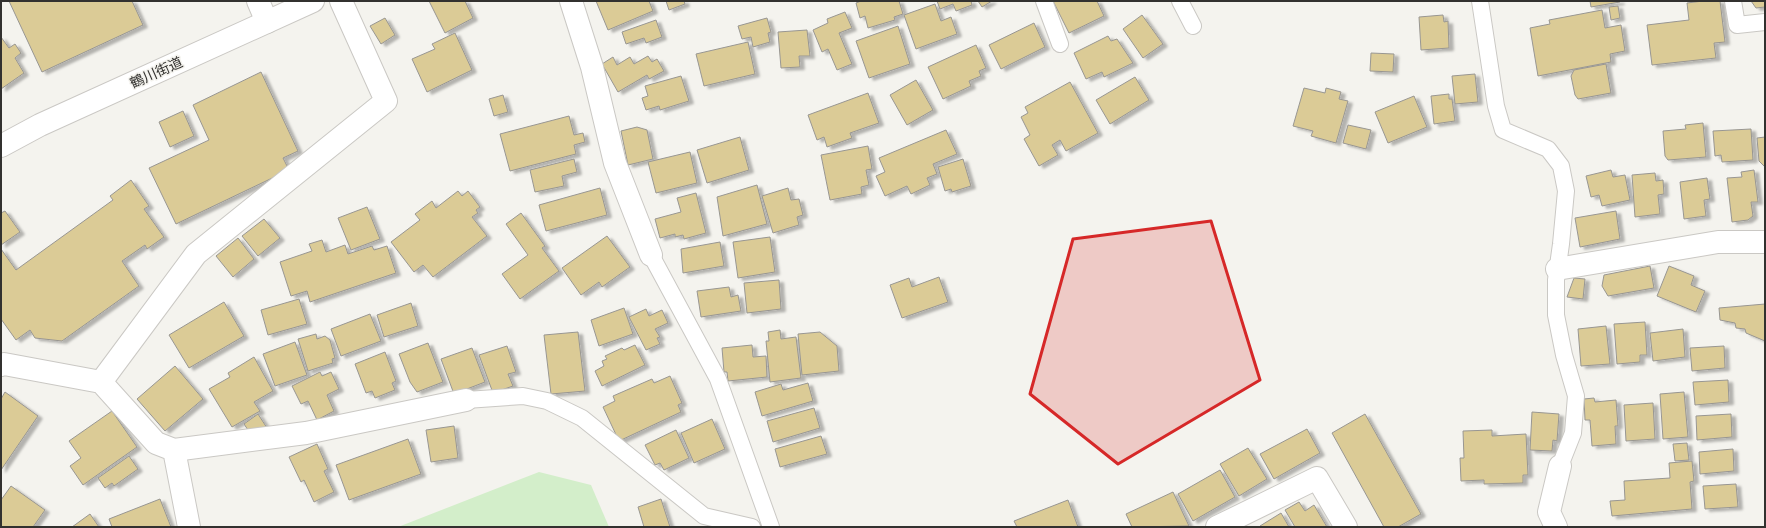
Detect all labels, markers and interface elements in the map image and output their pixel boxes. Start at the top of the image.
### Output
street label: 鶴川街道 [127,52,185,92]

